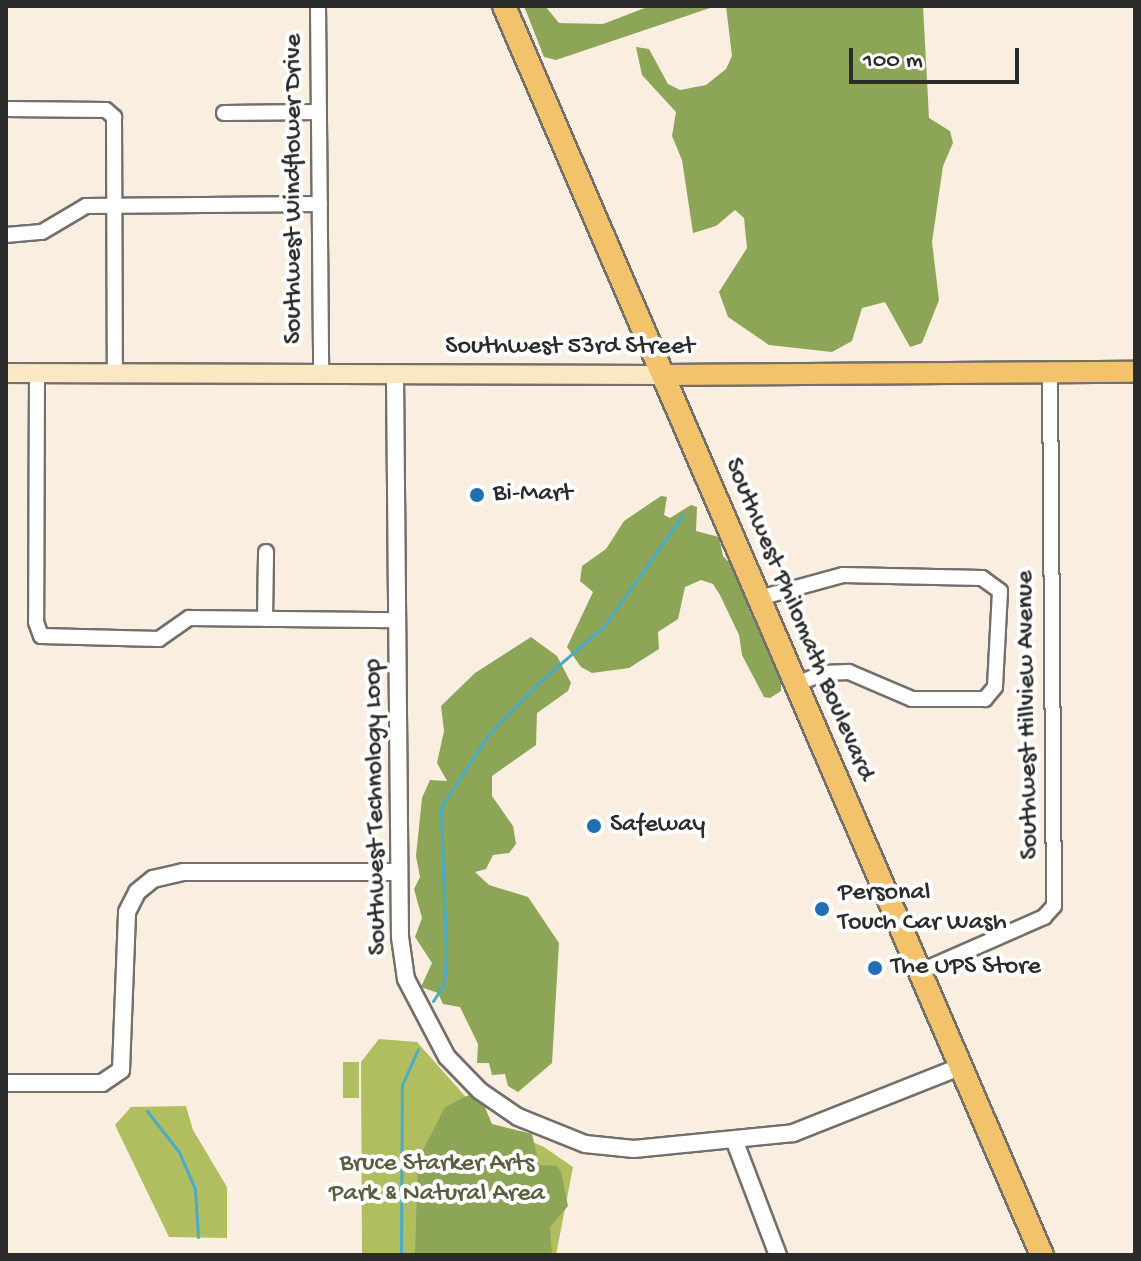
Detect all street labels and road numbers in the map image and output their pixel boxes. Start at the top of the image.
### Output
street label: Southwest Windflower Drive [279,34,311,344]
street label: Southwest 53rd Street [445,332,695,364]
street label: Southwest Philomath Boulevard [716,454,880,786]
street label: Southwest Hillview Avenue [1011,570,1047,860]
street label: Southwest Technology Loop [359,658,395,956]

